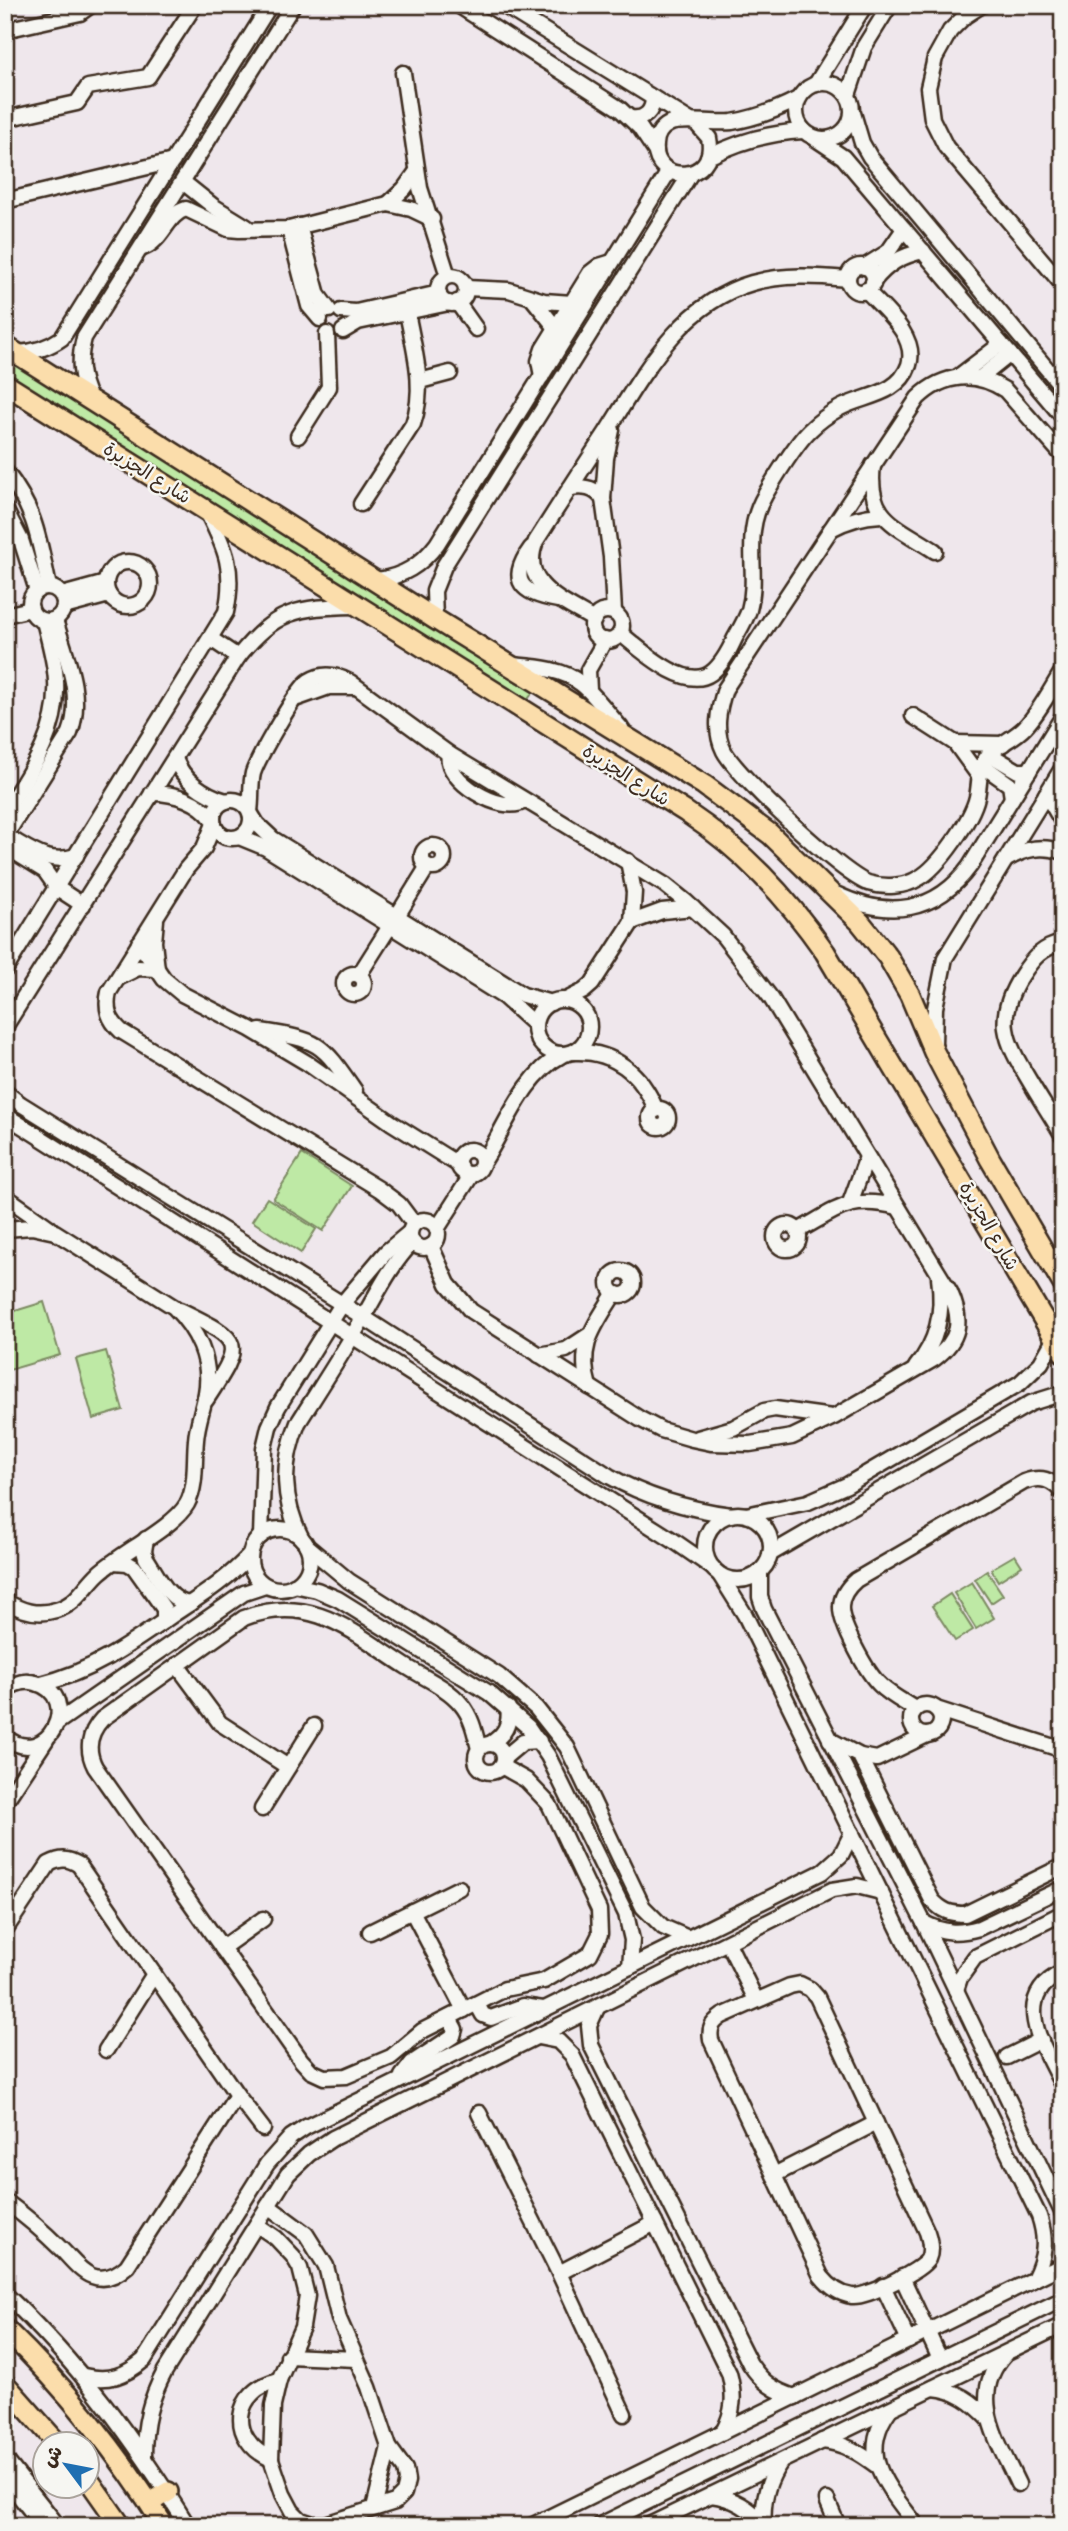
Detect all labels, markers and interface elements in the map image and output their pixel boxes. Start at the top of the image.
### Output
street label: شارع الجزيرة [98,437,195,510]
street label: شارع الجزيرة [577,739,674,812]
street label: شارع الجزيرة [953,1177,1024,1275]
north arrow [32,2430,102,2500]
text: ش [37,2441,68,2472]

